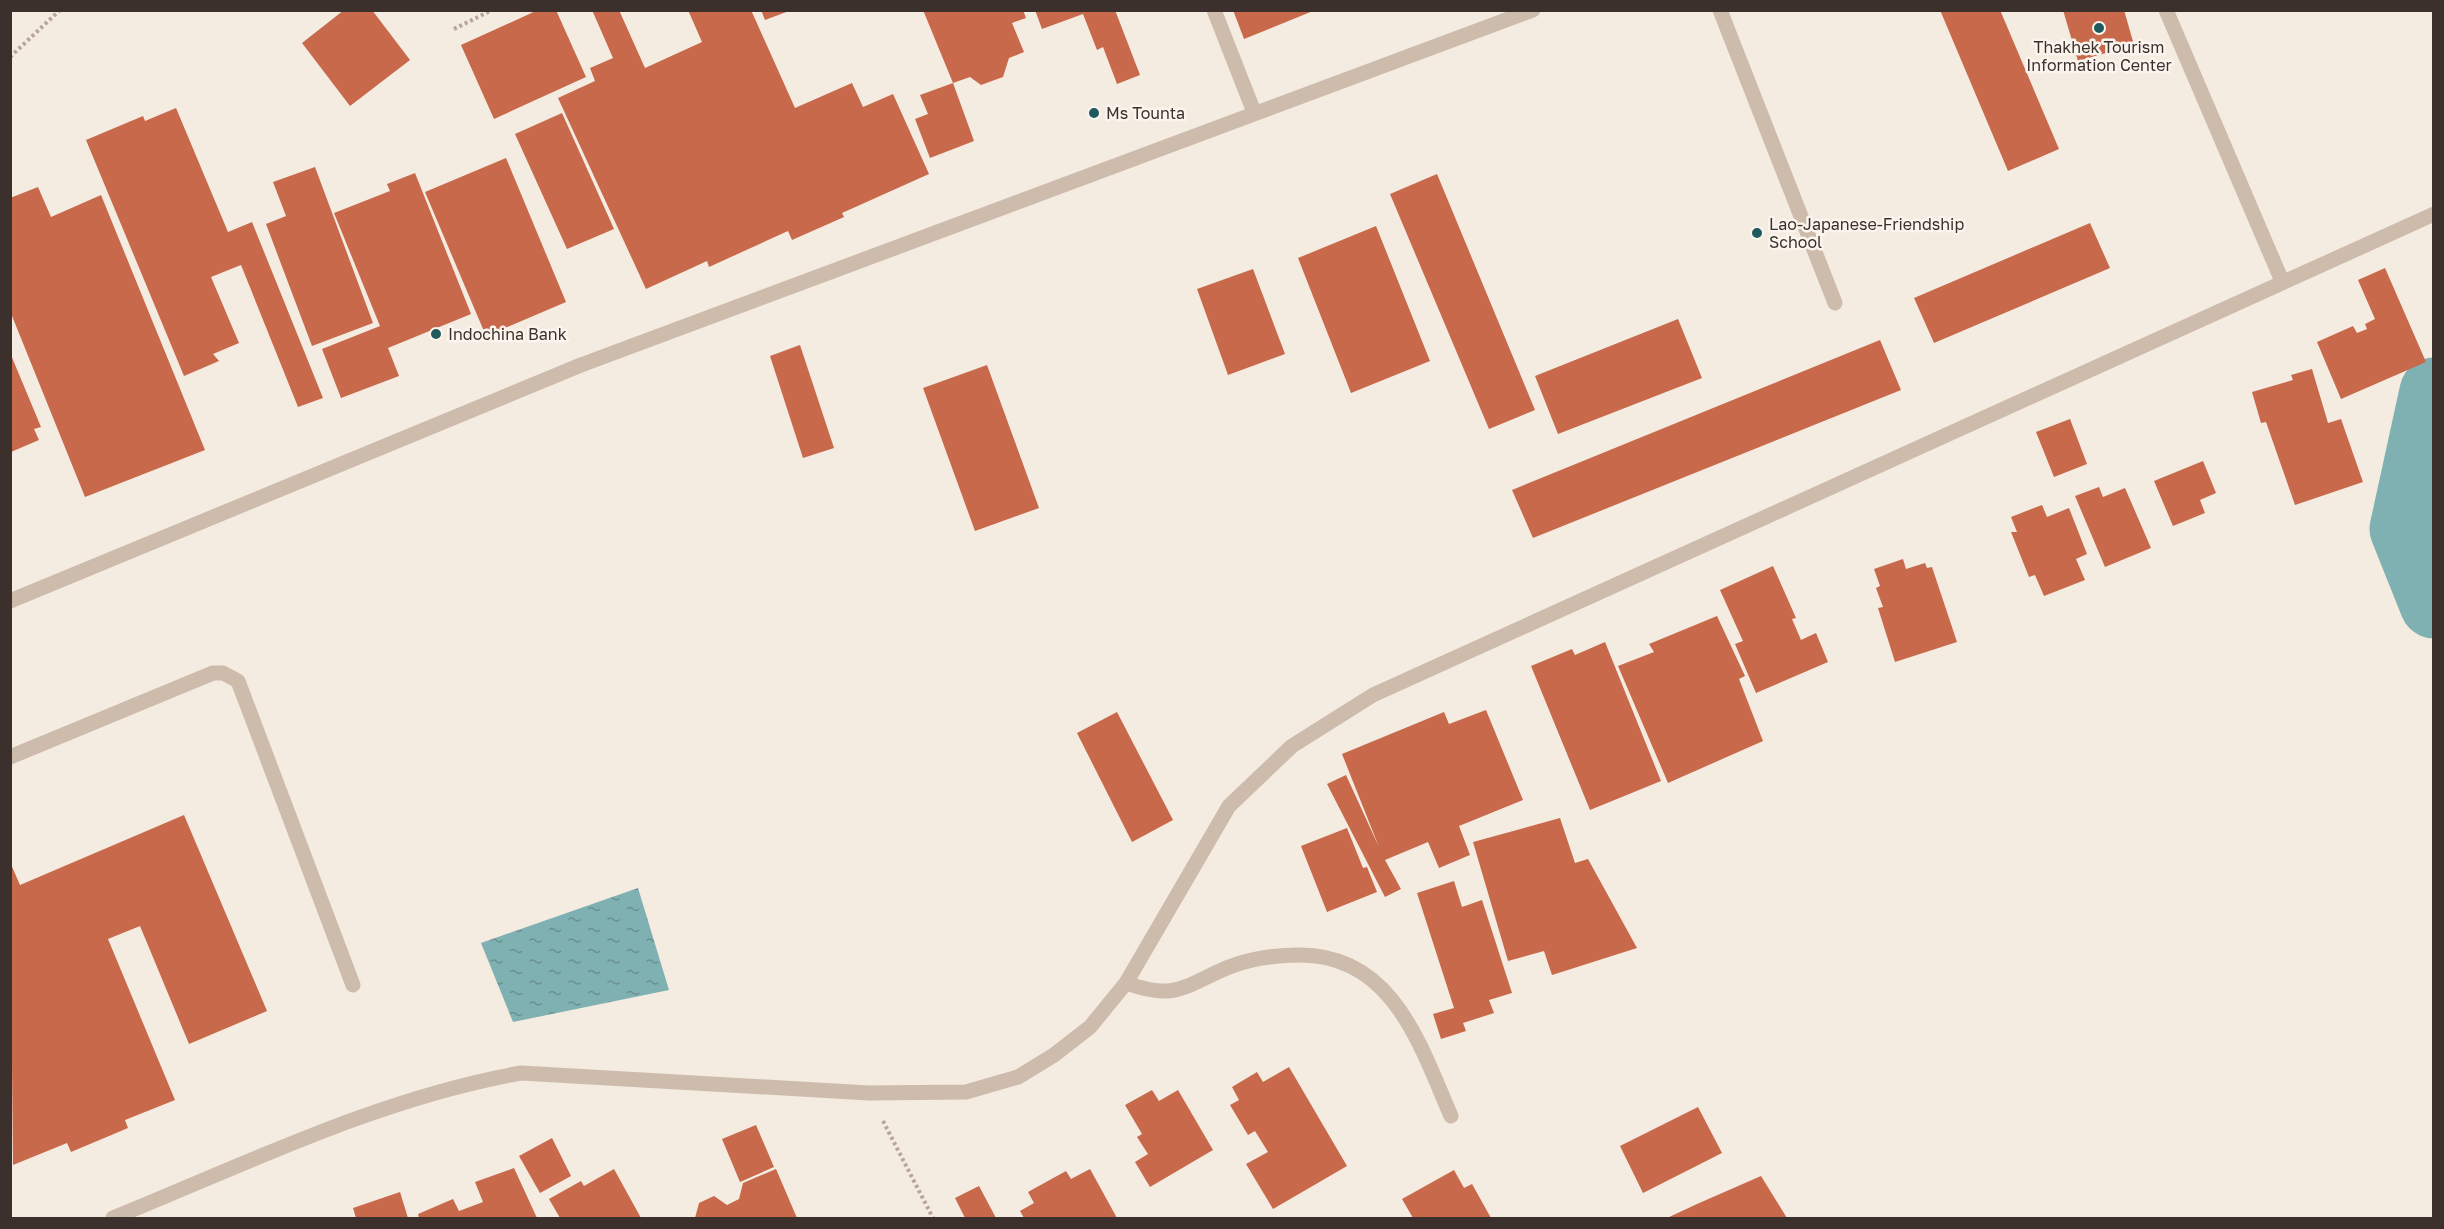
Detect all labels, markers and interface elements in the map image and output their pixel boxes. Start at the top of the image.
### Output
marker: Thakhek Tourism Information Center [2092,21,2106,35]
place label: Thakhek Tourism Information Center [2026,37,2172,75]
place label: Ms Tounta [1106,103,1185,123]
marker: Ms Tounta [1087,106,1101,120]
place label: Lao-Japanese-Friendship School [1769,214,1964,252]
marker: Lao-Japanese-Friendship School [1750,226,1764,240]
place label: Indochina Bank [448,324,567,344]
marker: Indochina Bank [429,327,443,341]

